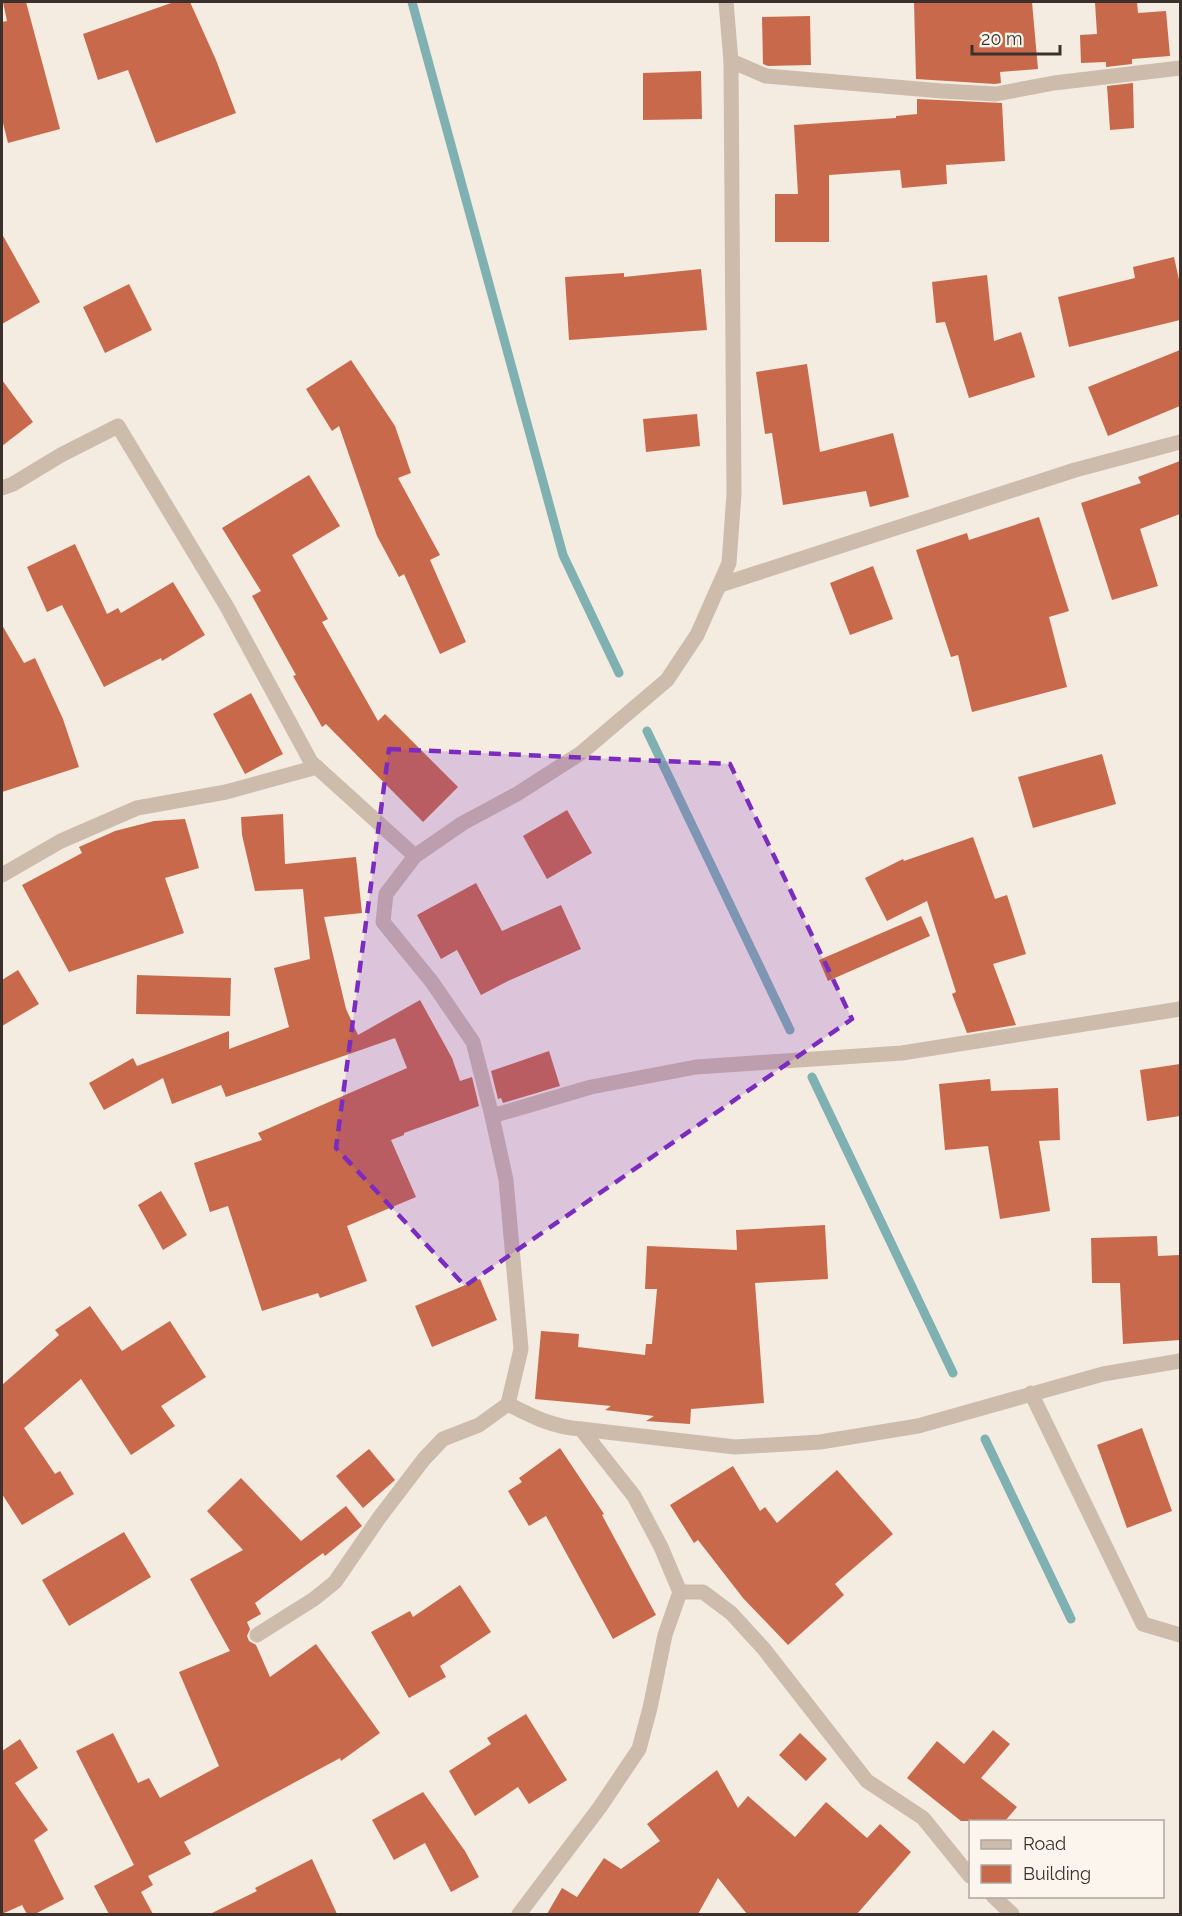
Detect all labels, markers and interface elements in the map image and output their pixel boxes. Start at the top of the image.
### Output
scale bar [972,18,1060,56]
text: 20 m [981,28,1023,49]
legend [969,1820,1164,1898]
text: Road [1023,1833,1066,1854]
text: Building [1023,1863,1091,1884]

